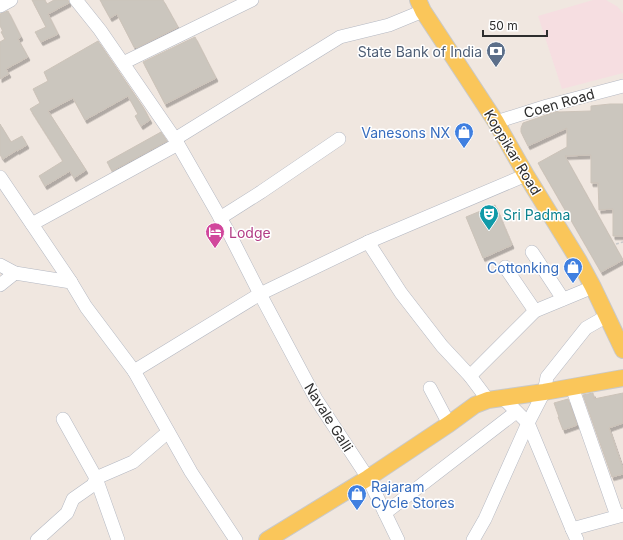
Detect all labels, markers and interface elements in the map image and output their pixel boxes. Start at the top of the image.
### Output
scale bar [483,12,547,38]
text: 50 m [489,18,518,33]
bank icon: State Bank of India [485,40,507,68]
place label: State Bank of India [358,43,482,60]
street label: Coen Road [522,85,596,121]
street label: Koppikar Road [481,106,545,198]
shop icon: Vanesons NX [453,121,475,149]
place label: Vanesons NX [361,124,450,141]
theatre icon: Sri Padma [478,203,500,231]
place label: Sri Padma [503,206,570,223]
hotel icon: Lodge [204,221,226,249]
place label: Lodge [229,224,271,241]
shop icon: Cottonking [562,256,584,284]
place label: Cottonking [487,259,559,276]
street label: Navale Galli [301,379,357,455]
place label: Rajaram Cycle Stores [371,478,455,511]
shop icon: Rajaram Cycle Stores [346,483,368,511]

